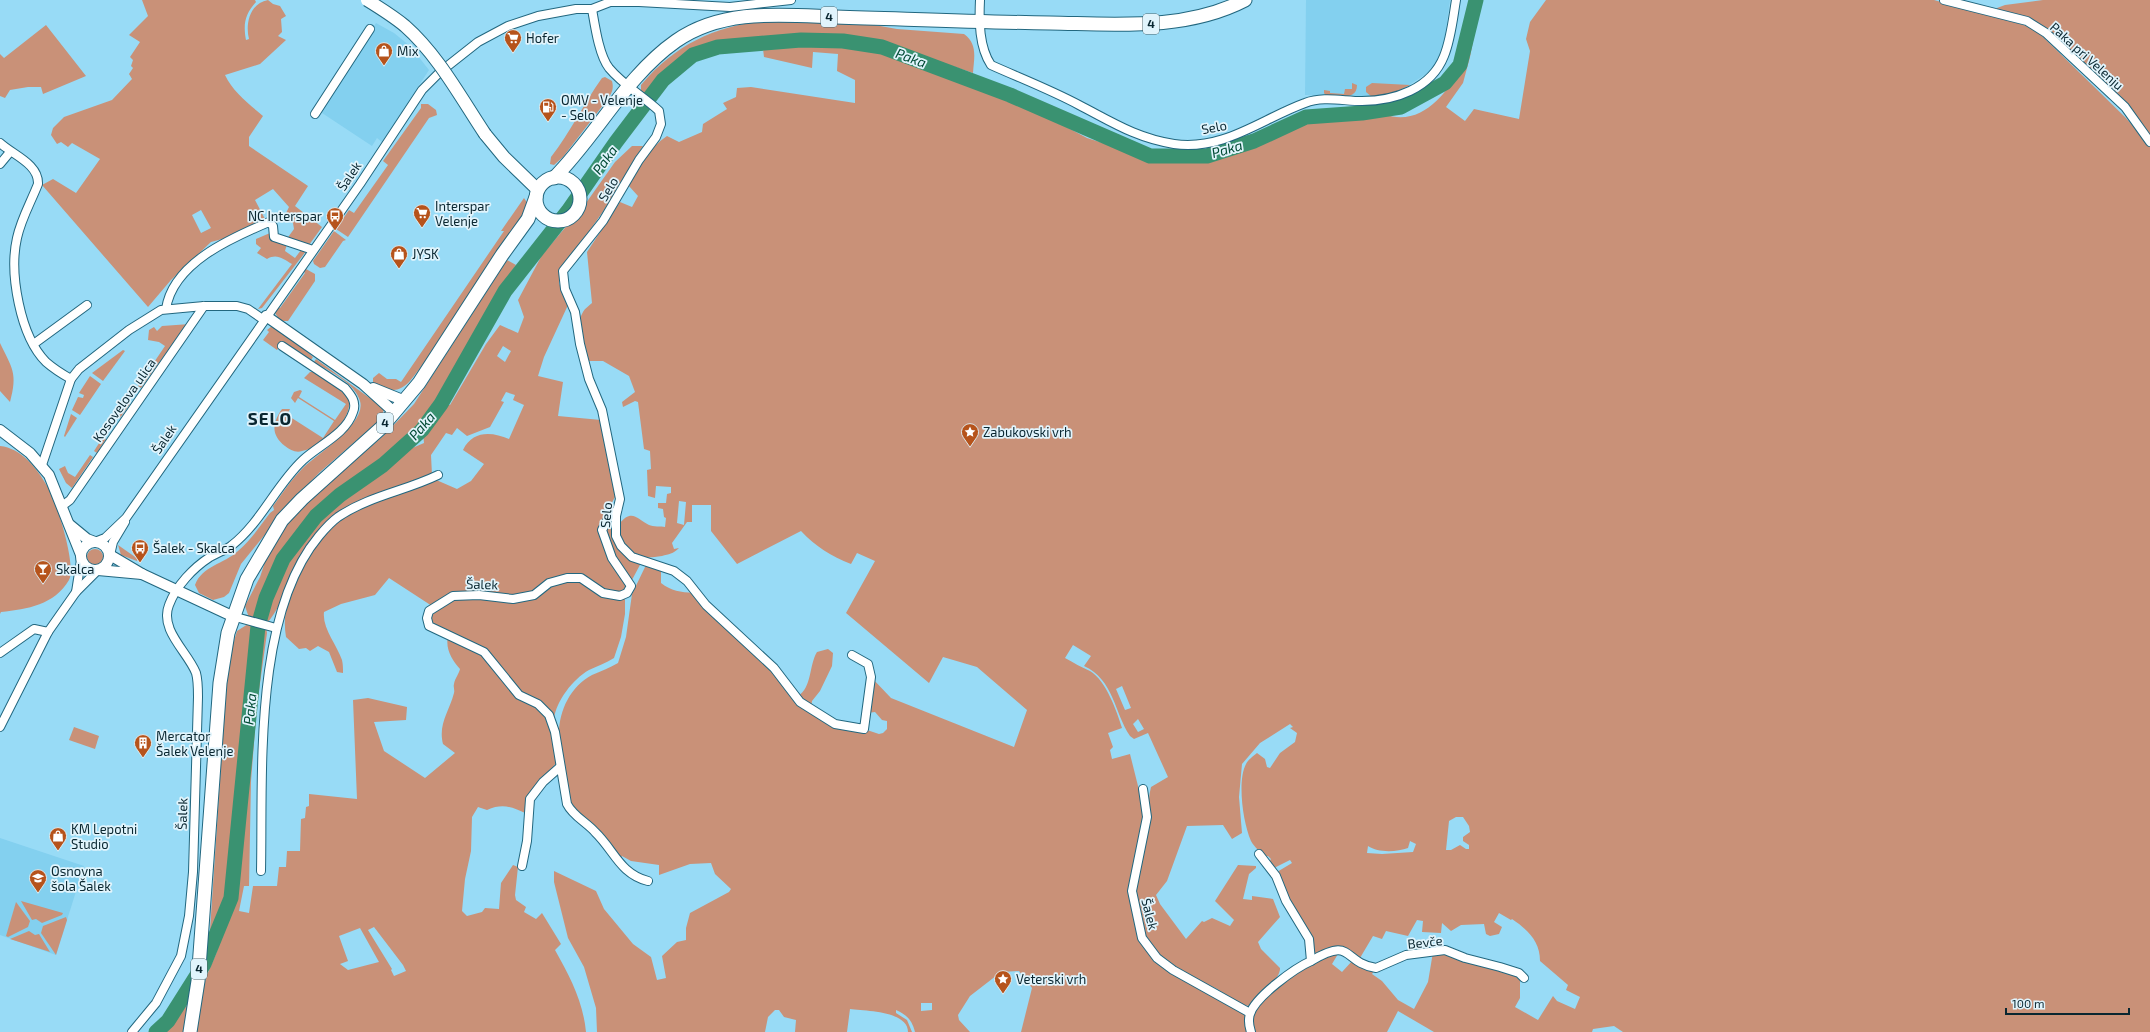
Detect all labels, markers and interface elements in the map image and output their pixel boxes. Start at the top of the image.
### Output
road number: 4 [821,7,837,27]
road number: 4 [1143,14,1159,34]
street label: Paka pri Velenju [2047,19,2127,93]
supermarket icon: Hofer [503,28,523,53]
place label: Hofer [526,30,559,46]
shop icon: Mix [374,41,394,66]
place label: Mix [397,43,419,59]
water label: Paka [893,44,929,71]
place label: OMV - Velenje - Selo [561,92,643,123]
fuel station icon: OMV - Velenje - Selo [538,97,558,122]
street label: Selo [1200,117,1228,137]
water label: Paka [1209,136,1244,161]
water label: Paka [588,142,621,177]
street label: Šalek [333,158,365,194]
street label: Selo [595,174,621,204]
place label: Interspar Velenje [435,198,490,229]
supermarket icon: Interspar Velenje [412,203,432,228]
bus stop icon: NC Interspar [325,206,345,231]
place label: NC Interspar [248,208,322,224]
shop icon: JYSK [389,244,409,269]
place label: JYSK [412,246,439,262]
street label: Kosovelova ulica [89,355,159,445]
district label: SELO [248,408,292,428]
water label: Paka [405,408,438,443]
road number: 4 [377,413,393,433]
street label: Šalek [148,421,180,457]
place icon: Zabukovski vrh [960,422,980,447]
place label: Zabukovski vrh [983,424,1072,440]
street label: Selo [597,502,615,528]
bus stop icon: Šalek - Skalca [130,538,150,563]
place label: Šalek - Skalca [153,540,235,556]
bar icon: Skalca [33,559,53,584]
place label: Skalca [56,561,94,577]
street label: Šalek [466,575,499,593]
water label: Paka [239,692,260,725]
place label: Mercator Šalek Velenje [156,728,233,759]
building icon: Mercator Šalek Velenje [133,733,153,758]
street label: Šalek [173,797,191,830]
place label: KM Lepotni Studio [71,821,137,852]
shop icon: KM Lepotni Studio [48,826,68,851]
place label: Osnovna šola Šalek [51,863,111,894]
school or university icon: Osnovna šola Šalek [28,868,48,893]
street label: Šalek [1138,897,1162,932]
street label: Bevče [1407,932,1443,952]
road number: 4 [191,959,207,979]
place icon: Veterski vrh [993,969,1013,994]
place label: Veterski vrh [1016,971,1086,987]
scale bar [2006,990,2129,1016]
text: 100 m [2012,996,2044,1010]

